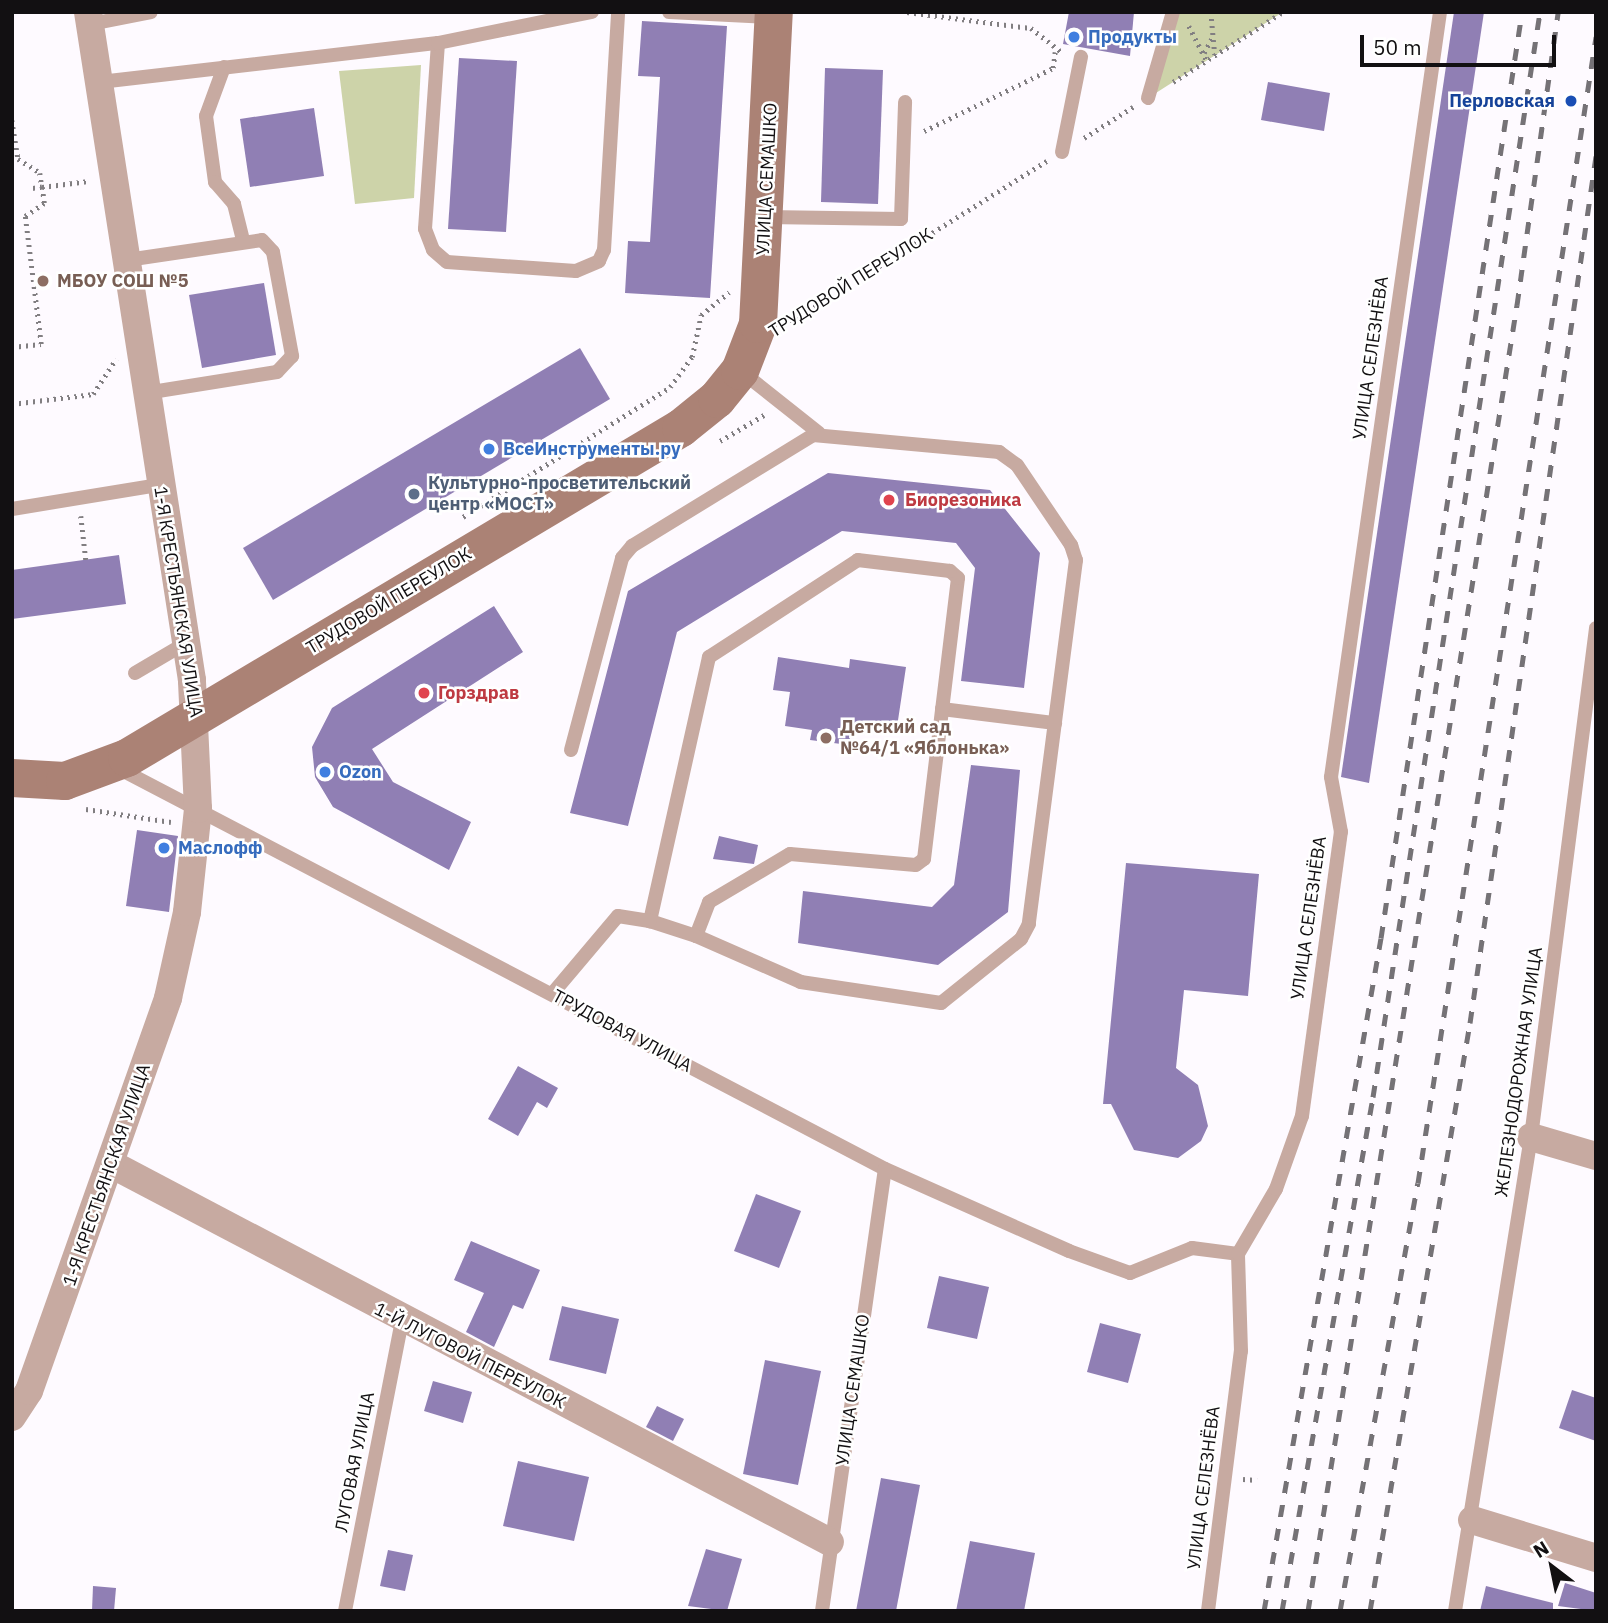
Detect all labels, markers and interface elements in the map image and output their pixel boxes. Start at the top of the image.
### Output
scale bar [1363,21,1559,65]
place label: Продукты [1088,26,1177,48]
marker: Продукты [1066,29,1082,45]
text: 50 m [1373,33,1422,61]
place label: Перловская [1449,90,1555,112]
marker: Перловская [1561,91,1581,111]
street label: УЛИЦА СЕМАШКО [752,102,782,256]
street label: ТРУДОВОЙ ПЕРЕУЛОК [765,224,937,342]
place label: МБОУ СОШ №5 [57,270,188,292]
marker: МБОУ СОШ №5 [35,273,51,289]
street label: УЛИЦА СЕЛЕЗНЁВА [1349,275,1393,441]
place label: ВсеИнструменты.ру [503,438,681,460]
marker: ВсеИнструменты.ру [481,441,497,457]
place label: Культурно-просветительский центр «МОСТ» [428,473,691,516]
street label: 1-Я КРЕСТЬЯНСКАЯ УЛИЦА [149,485,207,719]
marker: Культурно-просветительский центр «МОСТ» [406,486,422,502]
place label: Биорезоника [905,489,1021,511]
marker: Биорезоника [879,490,899,510]
street label: ТРУДОВОЙ ПЕРЕУЛОК [302,543,476,659]
place label: Горздрав [438,682,519,704]
marker: Горздрав [416,685,432,701]
place label: Детский сад №64/1 «Яблонька» [840,717,1009,760]
marker: Детский сад №64/1 «Яблонька» [818,730,834,746]
place label: Ozon [339,761,382,783]
marker: Ozon [317,764,333,780]
street label: УЛИЦА СЕЛЕЗНЁВА [1287,835,1331,1001]
place label: Маслофф [178,837,262,859]
marker: Маслофф [156,840,172,856]
street label: ЖЕЛЕЗНОДОРОЖНАЯ УЛИЦА [1491,946,1547,1198]
street label: ТРУДОВАЯ УЛИЦА [549,985,695,1077]
street label: 1-Я КРЕСТЬЯНСКАЯ УЛИЦА [59,1061,155,1289]
street label: 1-Й ЛУГОВОЙ ПЕРЕУЛОК [371,1298,569,1414]
street label: УЛИЦА СЕМАШКО [832,1313,874,1467]
street label: ЛУГОВАЯ УЛИЦА [331,1390,379,1534]
street label: УЛИЦА СЕЛЕЗНЁВА [1183,1405,1225,1571]
north arrow [1517,1532,1587,1602]
text: N [1529,1535,1553,1563]

